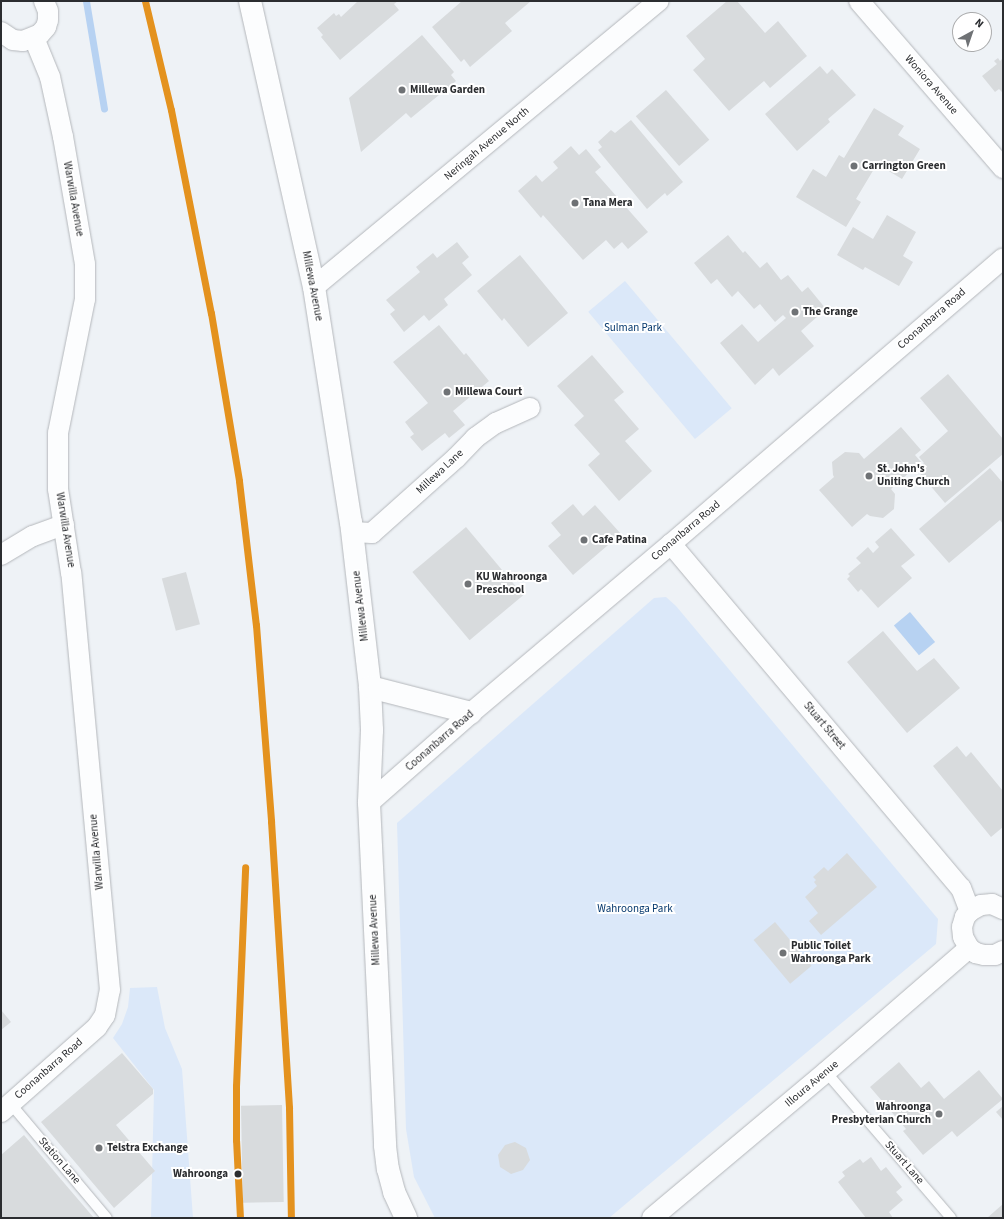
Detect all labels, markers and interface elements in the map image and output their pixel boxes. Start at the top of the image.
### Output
north arrow [952,12,992,52]
text: N [972,15,987,31]
street label: Woniora Avenue [902,53,960,117]
place label: Millewa Garden [410,83,485,97]
marker: Millewa Garden [397,85,407,95]
street label: Neringah Avenue North [442,105,532,183]
place label: Carrington Green [862,159,946,173]
street label: Warwilla Avenue [60,160,86,238]
marker: Carrington Green [849,161,859,171]
place label: Tana Mera [583,196,632,210]
marker: Tana Mera [570,198,580,208]
street label: Millewa Avenue [299,250,325,322]
street label: Coonanbarra Road [895,286,969,352]
place label: The Grange [803,305,858,319]
marker: The Grange [790,307,800,317]
park label: Sulman Park [604,321,662,335]
place label: Millewa Court [455,385,522,399]
marker: Millewa Court [442,387,452,397]
street label: Millewa Lane [414,447,466,497]
place label: St. John's Uniting Church [877,463,950,489]
marker: St. John's Uniting Church [864,471,874,481]
street label: Warwilla Avenue [53,491,77,569]
street label: Coonanbarra Road [649,498,723,564]
place label: Cafe Patina [592,533,647,547]
marker: Cafe Patina [579,535,589,545]
street label: Millewa Avenue [350,570,372,642]
place label: KU Wahroonga Preschool [476,571,547,597]
marker: KU Wahroonga Preschool [463,579,473,589]
street label: Stuart Street [800,699,848,753]
street label: Coonanbarra Road [403,708,477,774]
street label: Warwilla Avenue [87,814,107,890]
street label: Millewa Avenue [367,894,383,966]
park label: Wahroonga Park [597,902,673,916]
place label: Public Toilet Wahroonga Park [791,940,871,966]
marker: Public Toilet Wahroonga Park [778,948,788,958]
street label: Coonanbarra Road [12,1036,86,1102]
street label: Illoura Avenue [783,1058,841,1110]
place label: Wahroonga Presbyterian Church [832,1101,931,1127]
marker: Wahroonga Presbyterian Church [934,1109,944,1119]
street label: Station Lane [35,1135,83,1187]
street label: Stuart Lane [882,1139,926,1187]
place label: Telstra Exchange [107,1141,188,1155]
marker: Telstra Exchange [94,1143,104,1153]
place label: Wahroonga [173,1167,228,1181]
marker: Wahroonga [231,1167,245,1181]

